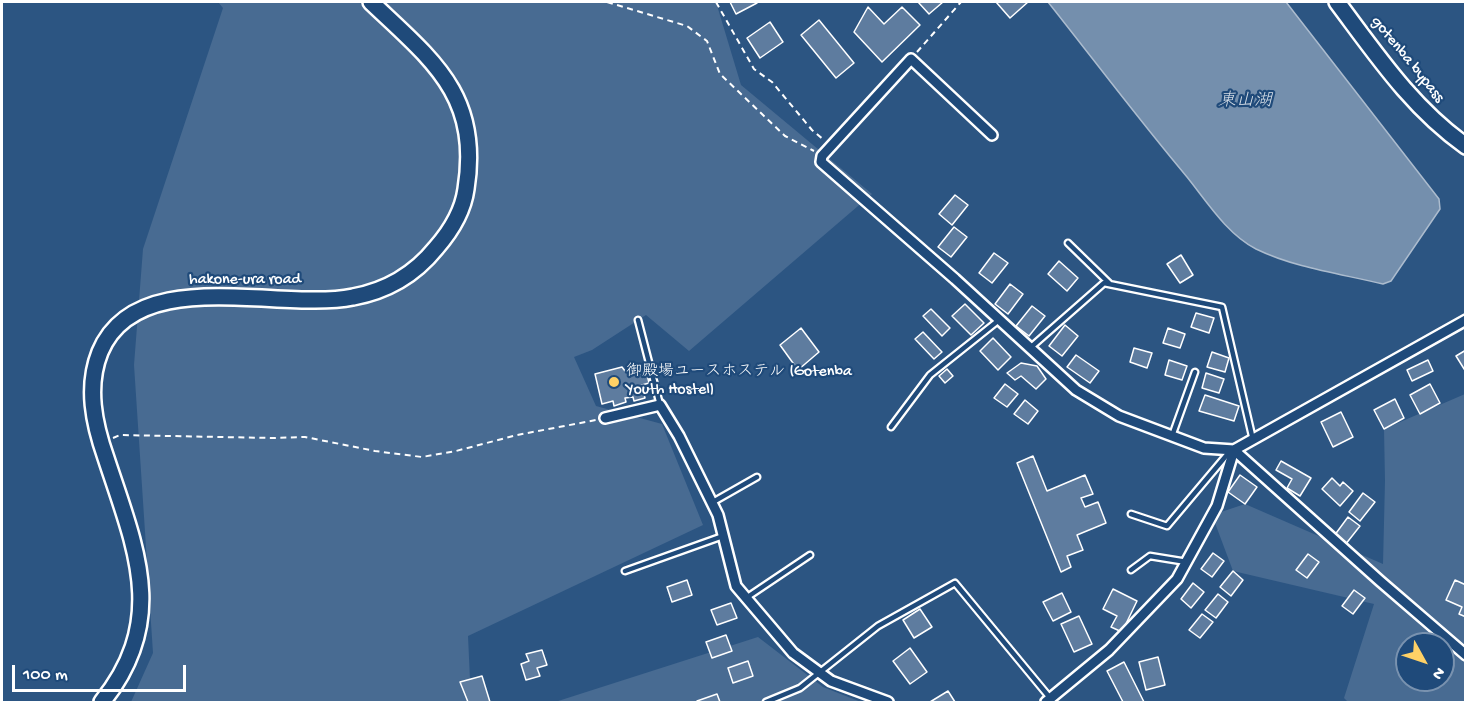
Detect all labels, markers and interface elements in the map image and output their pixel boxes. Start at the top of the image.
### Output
street label: gotenba bypass [1366,13,1448,107]
water label: 東山湖 [1218,91,1272,113]
street label: hakone-ura road [189,271,301,291]
place label: 御殿場ユースホステル (Gotenba Youth Hostel) [626,363,852,401]
marker: 御殿場ユースホステル (Gotenba Youth Hostel) [607,375,621,389]
north arrow [1395,632,1455,692]
scale bar [15,653,189,691]
text: N [1427,662,1448,683]
text: 100 m [23,665,68,686]

